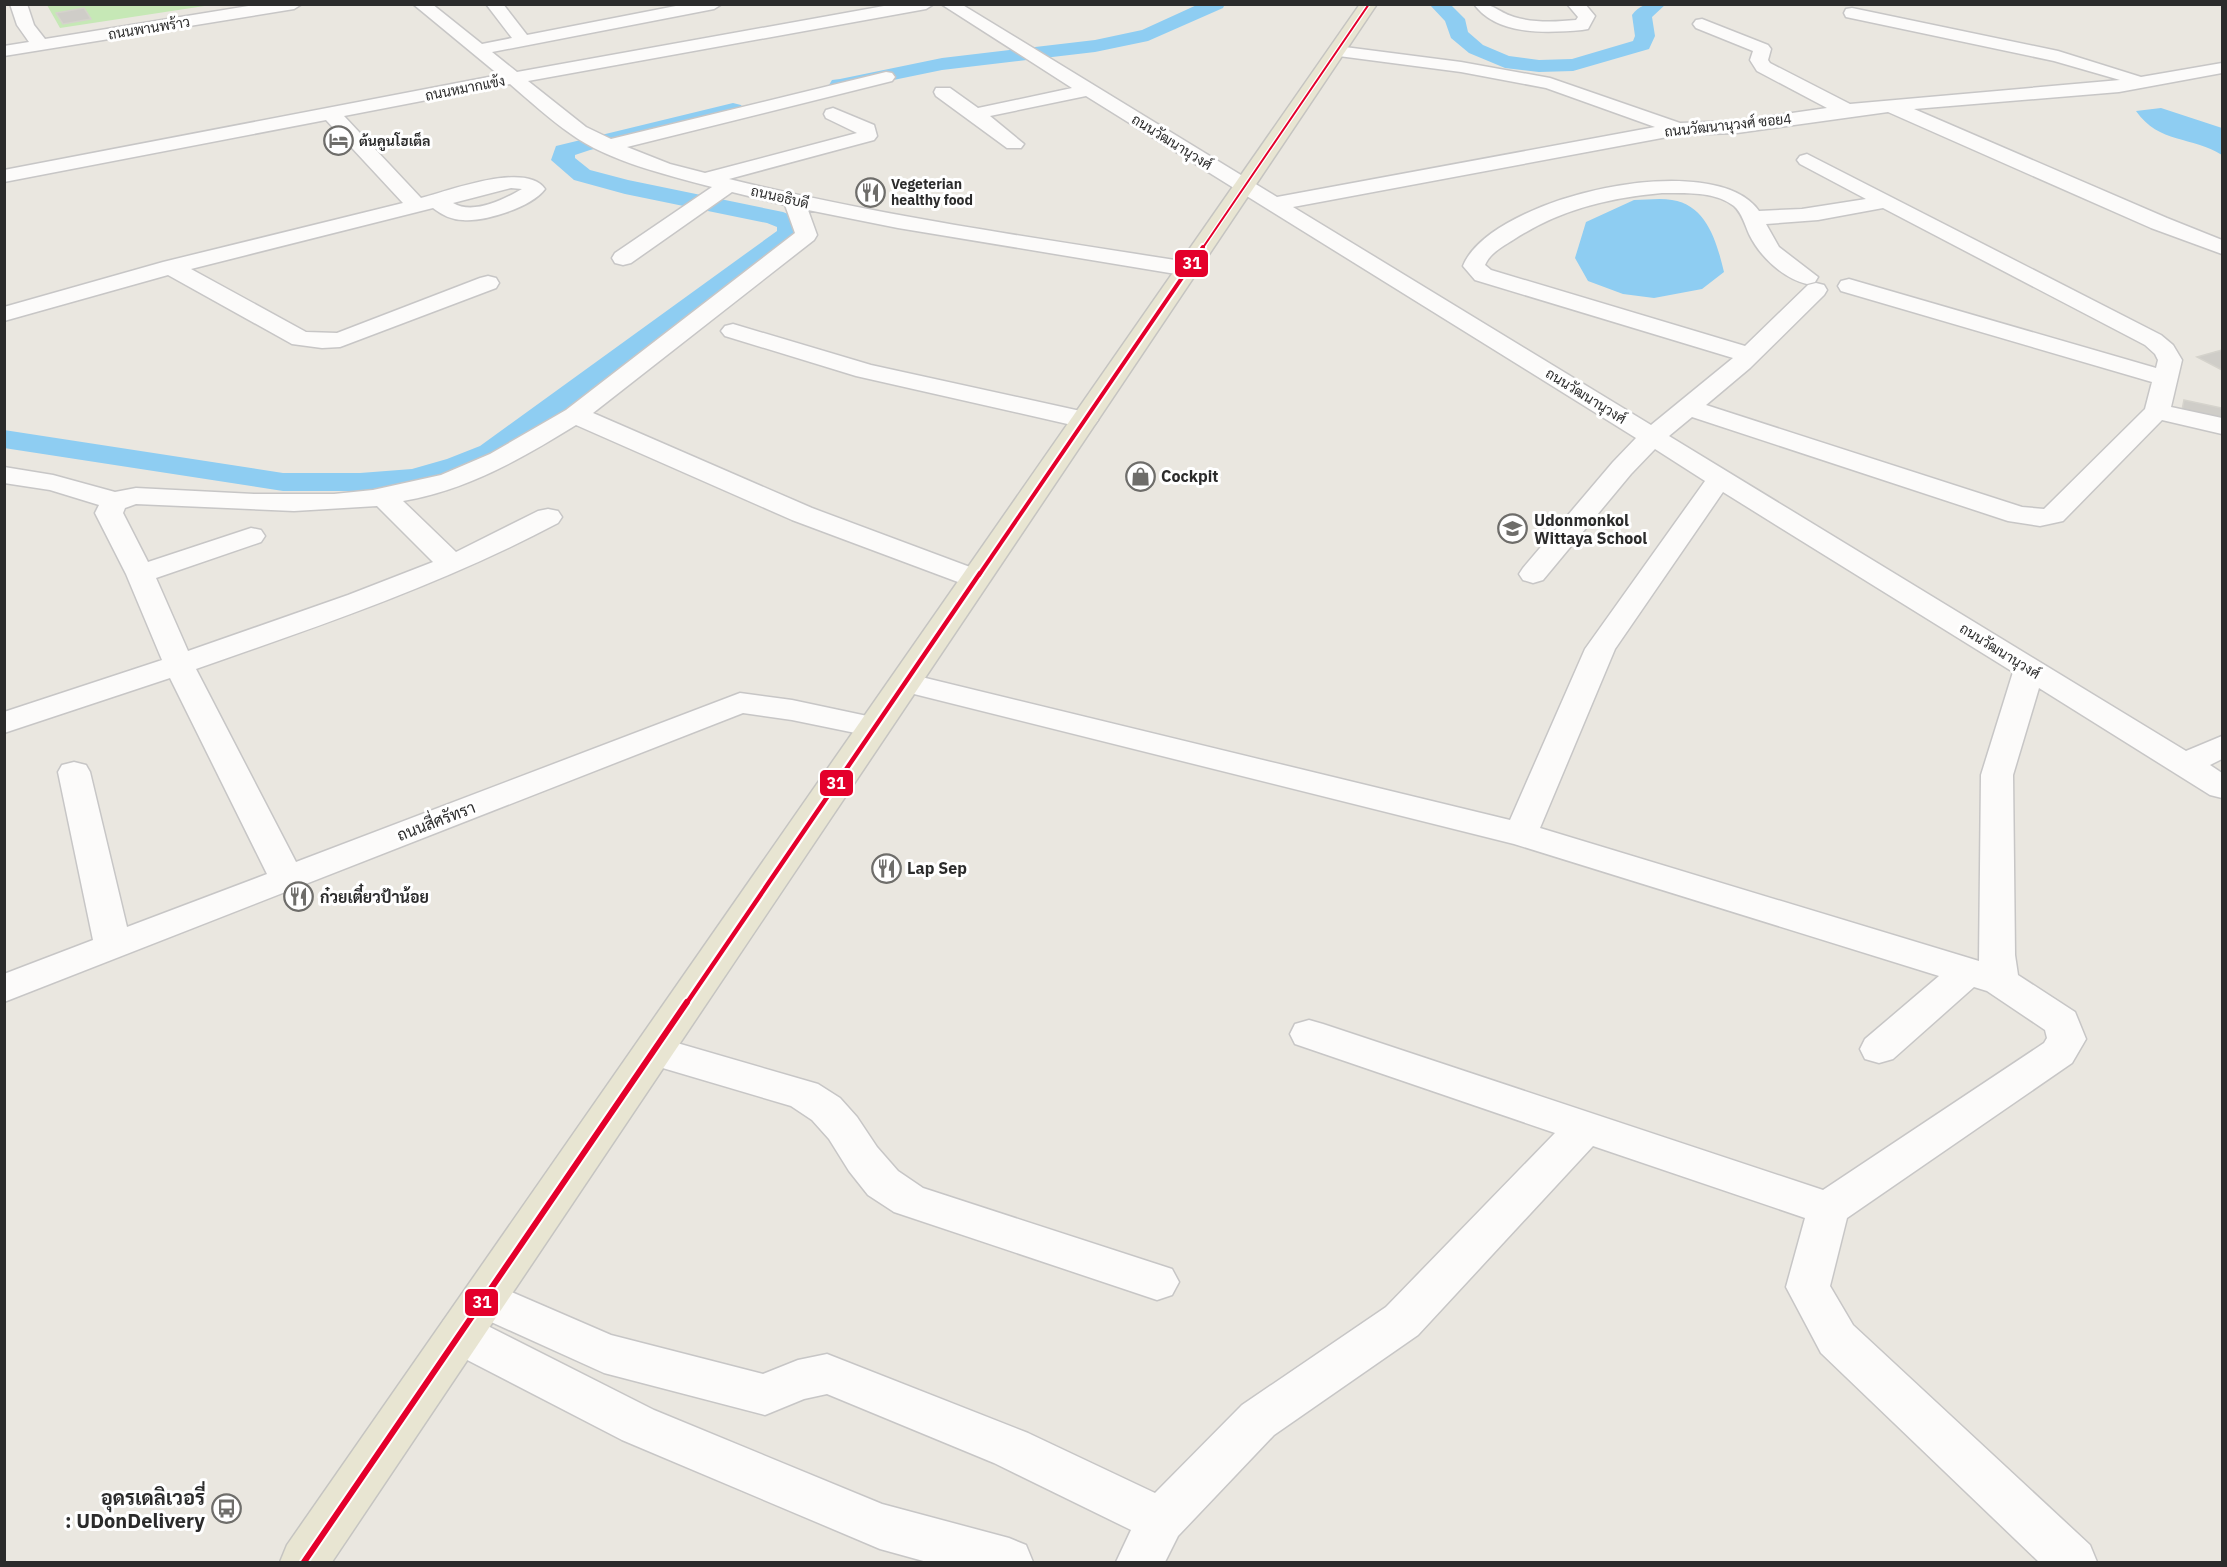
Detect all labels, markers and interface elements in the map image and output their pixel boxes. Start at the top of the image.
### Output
street label: ถนนพานพร้าว [107,13,191,43]
street label: ถนนหมากแข้ง [423,71,507,105]
street label: ถนนวัฒนานุวงศ์ ซอย4 [1663,109,1793,142]
street label: ถนนวัฒนานุวงศ์ [1128,110,1216,175]
hotel icon: ต้นคูนโฮเต็ล [322,125,354,157]
place label: ต้นคูนโฮเต็ล [359,131,430,152]
place label: Vegeterian healthy food [891,175,973,209]
restaurant icon: Vegeterian healthy food [854,176,886,208]
street label: ถนนอธิบดี [749,182,811,212]
line badge: 31 [1174,249,1209,278]
text: 31 [1182,253,1202,273]
street label: ถนนวัฒนานุวงศ์ [1542,364,1630,429]
shop icon: Cockpit [1124,460,1156,492]
place label: Cockpit [1161,466,1218,486]
place label: Udonmonkol Wittaya School [1534,510,1647,548]
school or university icon: Udonmonkol Wittaya School [1497,513,1529,545]
street label: ถนนวัฒนานุวงศ์ [1956,619,2044,684]
line badge: 31 [819,769,854,797]
text: 31 [826,773,846,793]
street label: ถนนสี่ศรัทรา [393,793,478,845]
restaurant icon: Lap Sep [870,852,902,884]
place label: Lap Sep [907,858,967,878]
restaurant icon: ก๋วยเตี๋ยวป้าน้อย [283,881,315,913]
place label: ก๋วยเตี๋ยวป้าน้อย [320,883,429,907]
line badge: 31 [464,1288,499,1317]
text: 31 [472,1292,492,1312]
place label: อุดรเดลิเวอรี่ : UDonDelivery [65,1481,205,1534]
bus stop icon: อุดรเดลิเวอรี่ : UDonDelivery [210,1493,242,1525]

